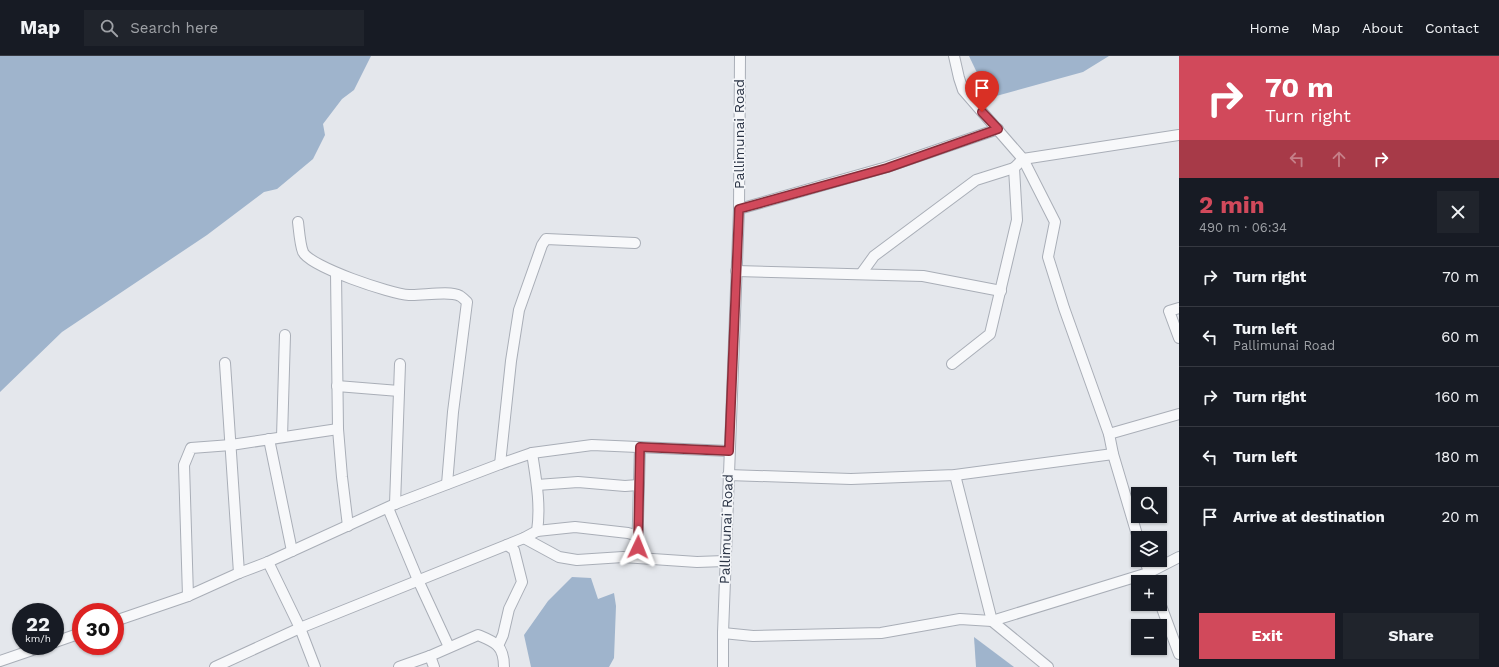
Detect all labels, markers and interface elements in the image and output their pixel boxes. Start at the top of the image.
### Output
search box [84,10,364,46]
text: Map [20,16,60,39]
icon: search [98,17,120,39]
text: Search here [130,19,218,37]
text: Home [1249,20,1289,36]
text: Map [1311,20,1340,36]
text: About [1362,20,1403,36]
text: Contact [1425,20,1479,36]
pin [965,71,999,112]
text: 70 m [1265,71,1334,104]
icon: right [1199,72,1251,124]
icon: arrive [971,77,993,99]
street label: Pallimunai Road [731,79,747,189]
text: Turn right [1265,105,1351,126]
icon: left [1286,148,1308,170]
icon: ahead [1328,148,1350,170]
icon: right [1370,148,1392,170]
text: 2 min [1199,191,1265,219]
button: close [1437,191,1479,233]
text: 490 m · 06:34 [1199,220,1287,235]
icon: right [1199,266,1221,288]
text: Turn right [1233,268,1306,286]
text: 70 m [1442,268,1479,286]
text: Turn left [1233,320,1297,338]
icon: left [1199,326,1221,348]
text: 60 m [1441,328,1479,346]
text: Pallimunai Road [1233,338,1335,353]
icon: right [1199,386,1221,408]
text: Turn right [1233,388,1306,406]
text: 160 m [1435,388,1479,406]
icon: left [1199,446,1221,468]
text: Turn left [1233,448,1297,466]
text: 180 m [1435,448,1479,466]
street label: Pallimunai Road [716,474,736,584]
map controls [1131,487,1167,655]
button: search [1131,487,1167,523]
icon: arrive [1199,506,1221,528]
text: Arrive at destination [1233,508,1385,526]
text: 20 m [1442,508,1479,526]
position arrow [617,526,659,568]
button: layers [1131,531,1167,567]
button: + [1131,575,1167,611]
speed limit sign: 30 [72,603,124,655]
text: 22 [26,612,50,636]
button: Exit [1199,613,1335,659]
button: Share [1343,613,1479,659]
button: − [1131,619,1167,655]
text: km/h [25,633,51,644]

